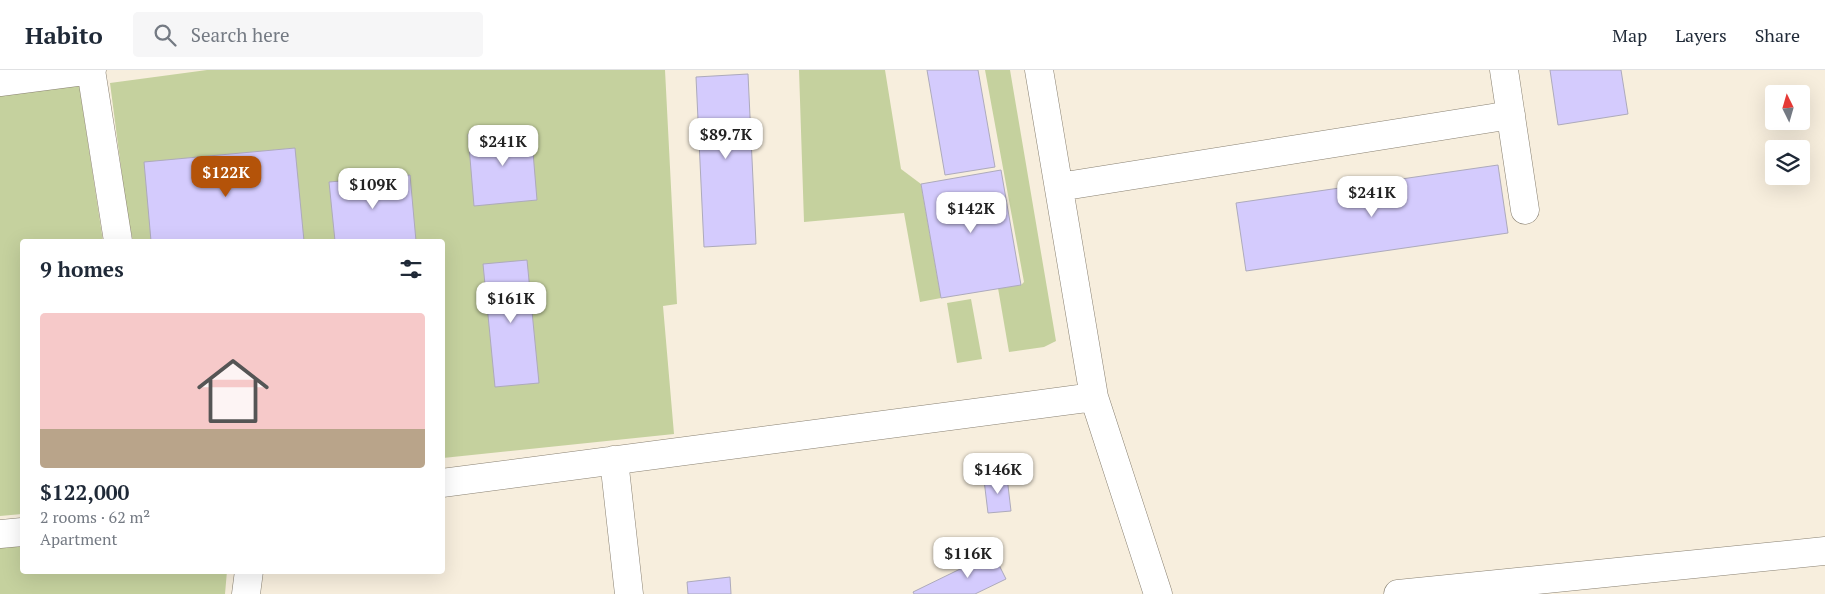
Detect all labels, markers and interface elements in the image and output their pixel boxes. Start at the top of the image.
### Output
search box [133,12,483,57]
text: Habito [25,19,103,51]
icon: search [151,21,179,49]
text: Search here [191,22,290,47]
text: Map [1612,23,1647,47]
text: Layers [1675,23,1727,47]
text: Share [1755,23,1800,47]
north arrow [1765,85,1810,130]
map controls [1765,85,1810,185]
pin: $89.7K [685,118,767,160]
text: $89.7K [700,123,752,145]
pin: $241K [468,124,538,167]
text: $241K [479,130,527,152]
button: layers [1765,140,1810,185]
pin: $122K [191,156,261,198]
text: $122K [202,161,250,183]
pin: $109K [338,168,408,210]
text: $109K [349,173,397,195]
pin: $241K [1337,176,1407,218]
text: $241K [1348,181,1396,203]
pin: $142K [936,191,1006,234]
text: $142K [947,197,995,219]
text: 9 homes [40,255,124,283]
icon: filters [397,255,425,283]
pin: $161K [476,282,546,324]
text: $161K [487,287,535,309]
icon: home [188,346,278,436]
pin: $146K [963,452,1033,495]
text: $146K [974,458,1022,480]
text: $122,000 [40,478,129,506]
text: 2 rooms · 62 m² [40,506,150,528]
text: Apartment [40,528,117,550]
pin: $116K [933,536,1003,579]
text: $116K [944,542,992,564]

